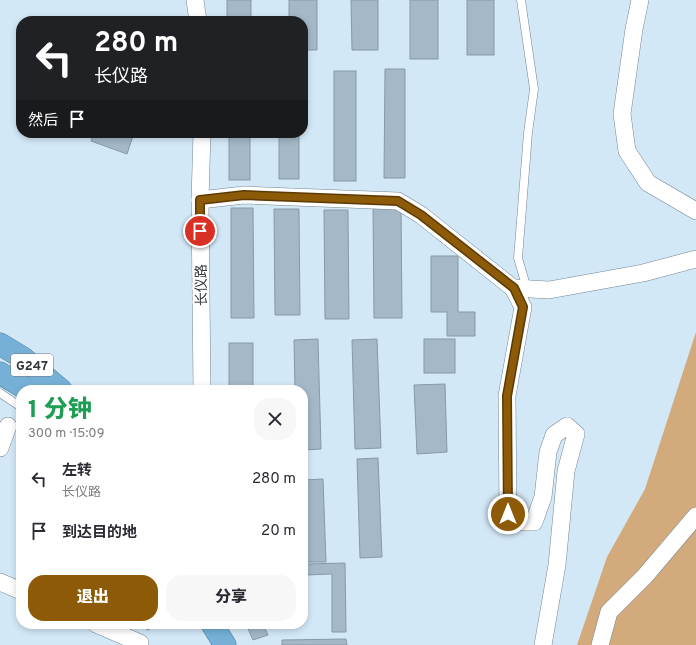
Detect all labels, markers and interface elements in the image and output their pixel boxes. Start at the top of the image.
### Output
text: 280 m [94,26,178,62]
icon: left [28,32,80,84]
text: 长仪路 [94,66,148,89]
icon: arrive [66,108,88,130]
text: 然后 [28,112,58,131]
pin [183,214,217,248]
icon: arrive [189,220,211,242]
street label: 长仪路 [194,264,211,306]
road number: G247 [11,354,53,376]
text: 1 分钟 [28,396,92,426]
button: close [254,398,296,440]
text: 300 m · 15:09 [28,426,104,442]
text: 左转 [62,462,92,481]
icon: left [28,468,50,490]
text: 280 m [252,470,296,489]
text: 长仪路 [62,485,101,501]
position arrow [487,493,529,535]
icon: arrive [28,520,50,542]
text: 20 m [261,522,296,541]
text: 到达目的地 [62,524,137,543]
button: 退出 [28,575,158,621]
button: 分享 [166,575,296,621]

